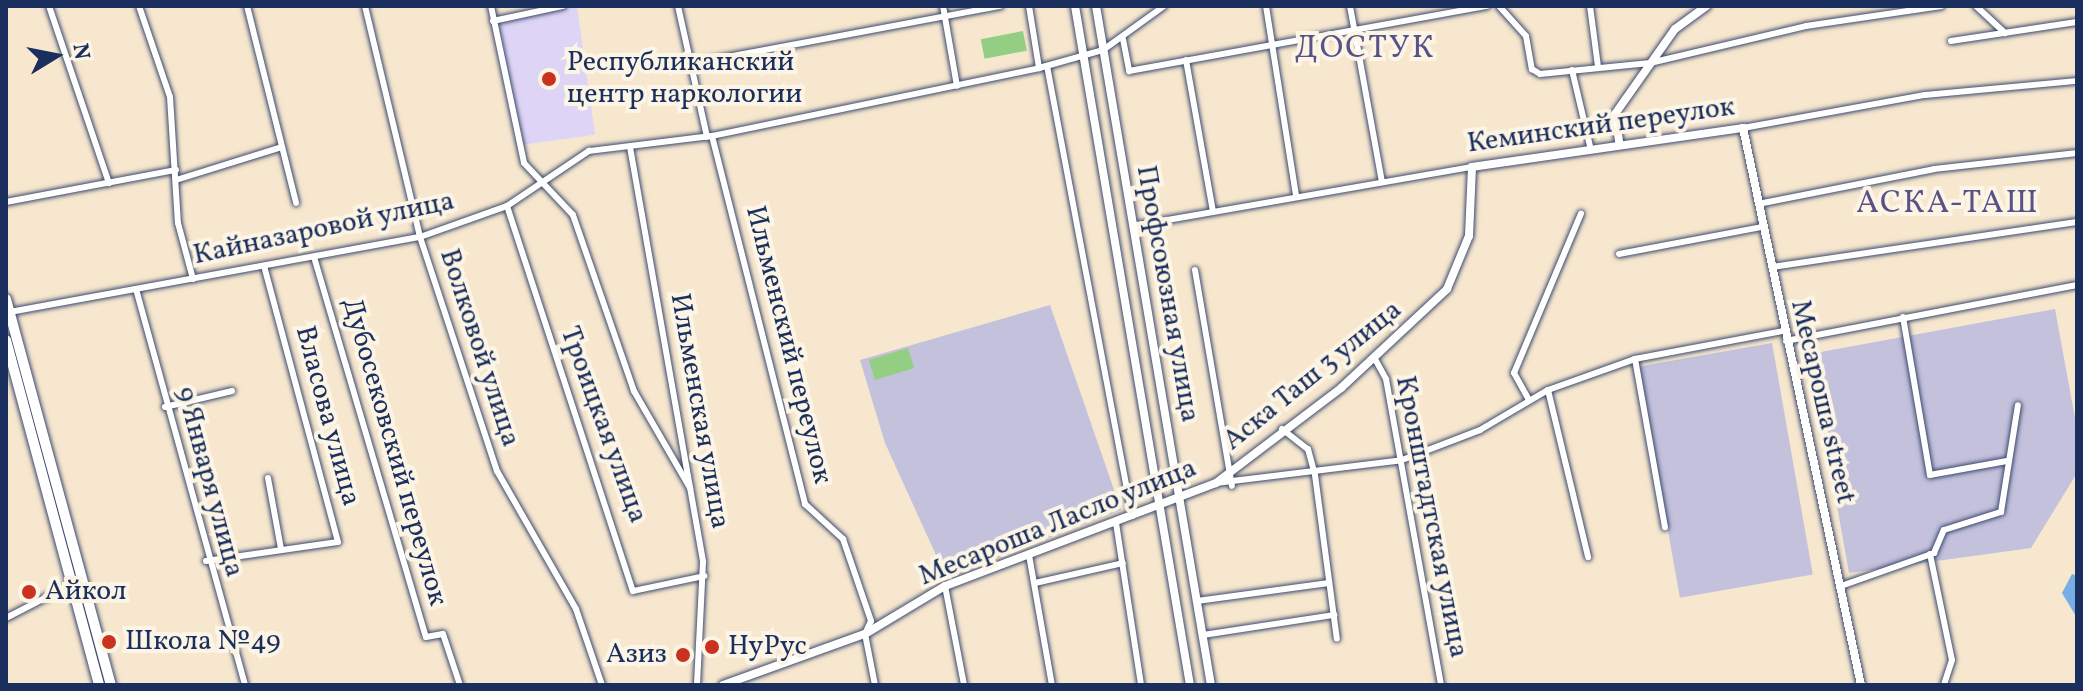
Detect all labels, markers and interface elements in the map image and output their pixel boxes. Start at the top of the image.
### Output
north arrow [16,16,96,96]
district label: ДОСТУК [1295,30,1435,68]
text: N [63,41,97,62]
place label: Республиканский центр наркологии [567,46,802,112]
marker: Республиканский центр наркологии [538,68,560,90]
street label: Кеминский переулок [1465,91,1737,161]
street label: Профсоюзная улица [1128,162,1206,426]
street label: Кайназаровой улица [190,185,458,273]
district label: АСКА-ТАШ [1856,185,2040,223]
street label: Ильменский переулок [737,203,839,487]
street label: Волковой улица [431,245,527,451]
street label: Ильменская улица [662,290,736,532]
street label: Аска Таш 3 улица [1216,293,1410,459]
street label: Дубосековский переулок [334,294,454,610]
street label: Месароша street [1782,297,1862,507]
street label: Власова улица [287,322,367,510]
street label: Троицкая улица [552,322,654,528]
street label: Кронштадтская улица [1387,373,1475,661]
street label: 9 Января улица [167,383,251,581]
street label: Месароша Ласло улица [914,452,1202,594]
place label: Айкол [45,575,126,609]
marker: Айкол [20,583,38,601]
place label: Школа №49 [125,625,281,659]
place label: НуРус [728,630,807,664]
marker: Школа №49 [100,633,118,651]
place label: Азиз [606,638,667,672]
marker: НуРус [703,638,721,656]
marker: Азиз [674,646,692,664]

